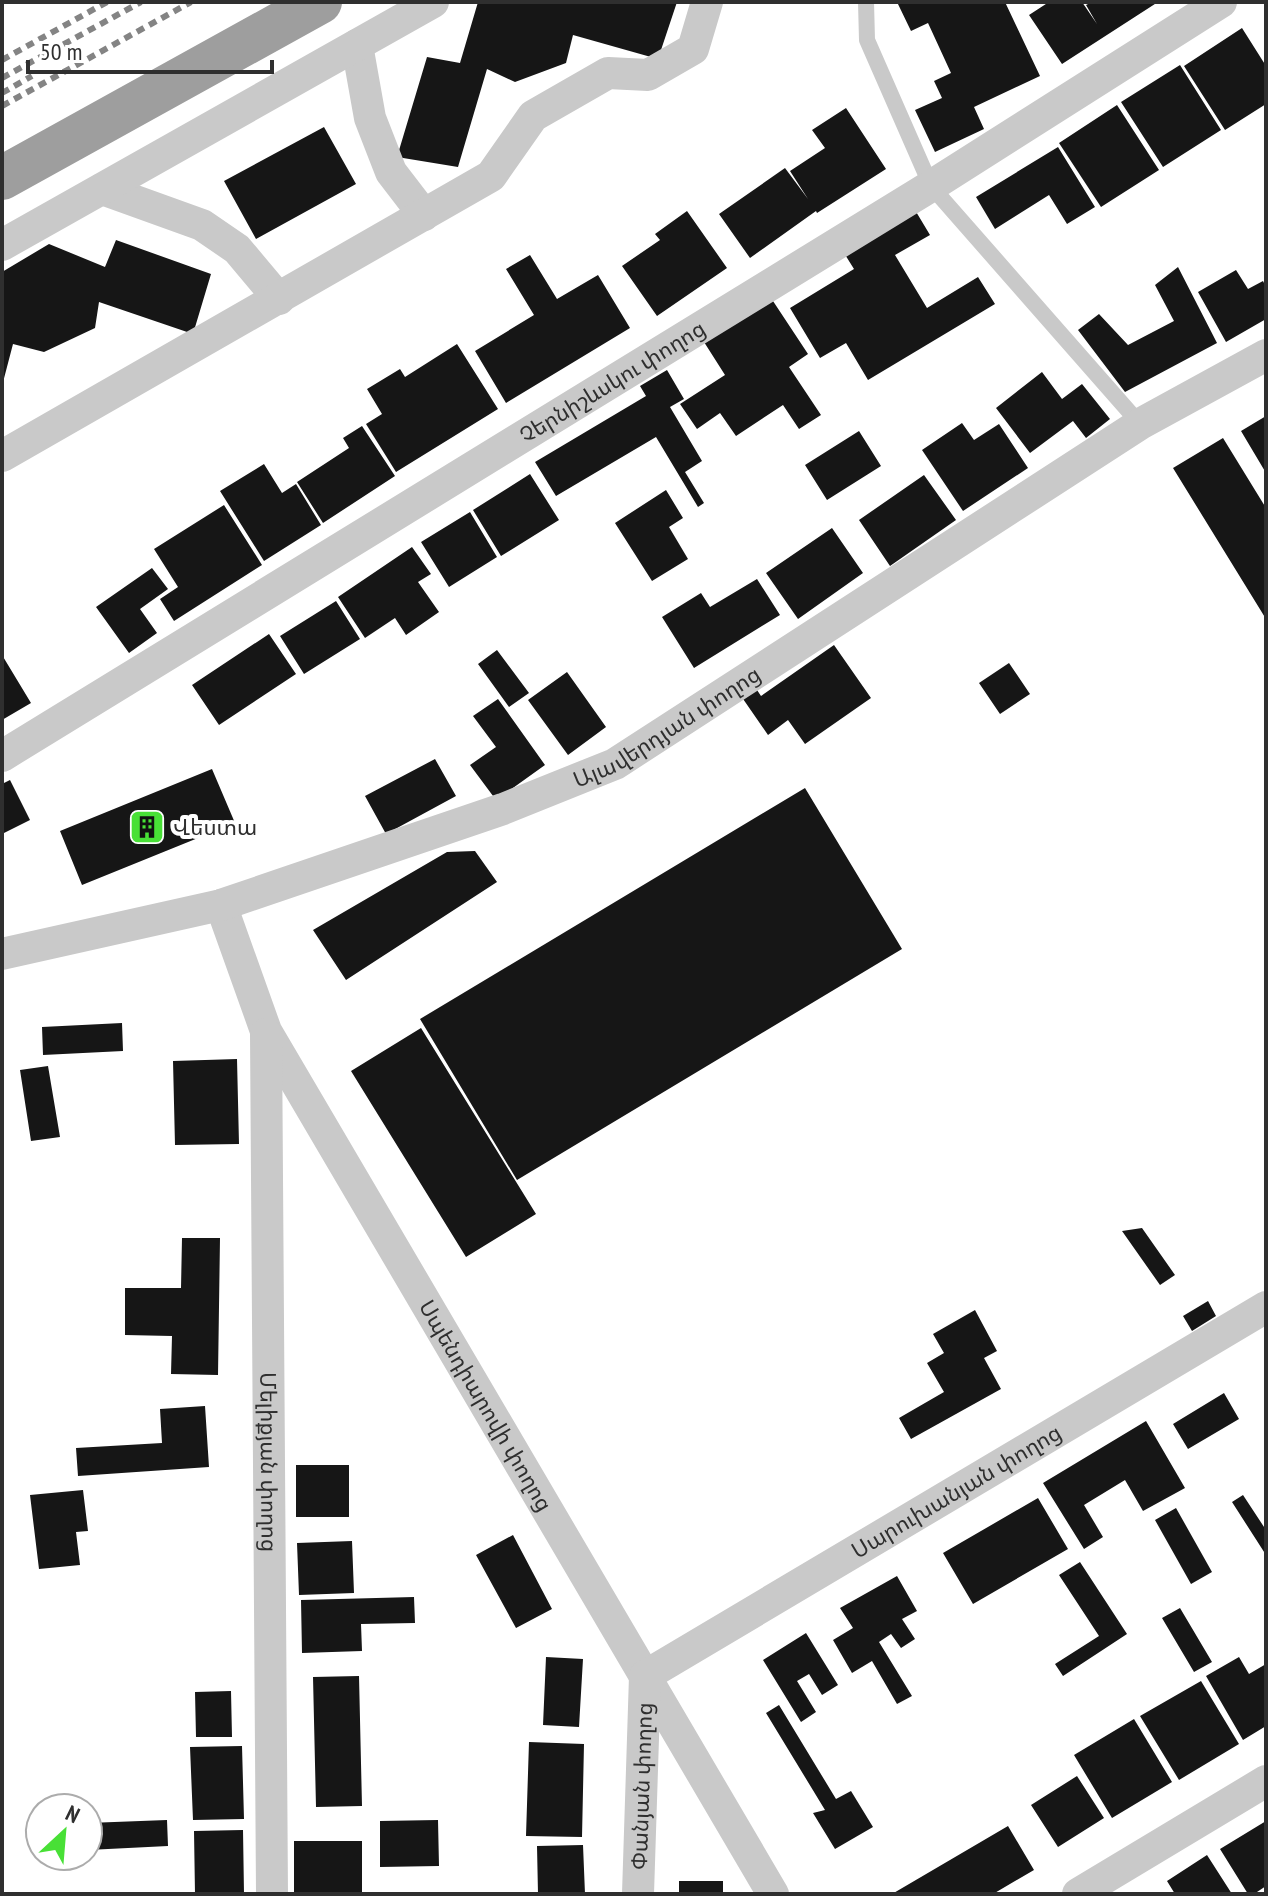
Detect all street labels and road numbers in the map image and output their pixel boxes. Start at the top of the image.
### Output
street label: Չերնիշևսկու փողոց [514,314,710,449]
street label: Ալավերդյան փողոց [569,660,765,793]
street label: Սպենդիարովի փողոց [413,1295,559,1516]
street label: Մելիքյան փողոց [254,1372,284,1552]
street label: Սարուխանյան փողոց [846,1418,1066,1564]
street label: Փանյան փողոց [625,1702,658,1870]

